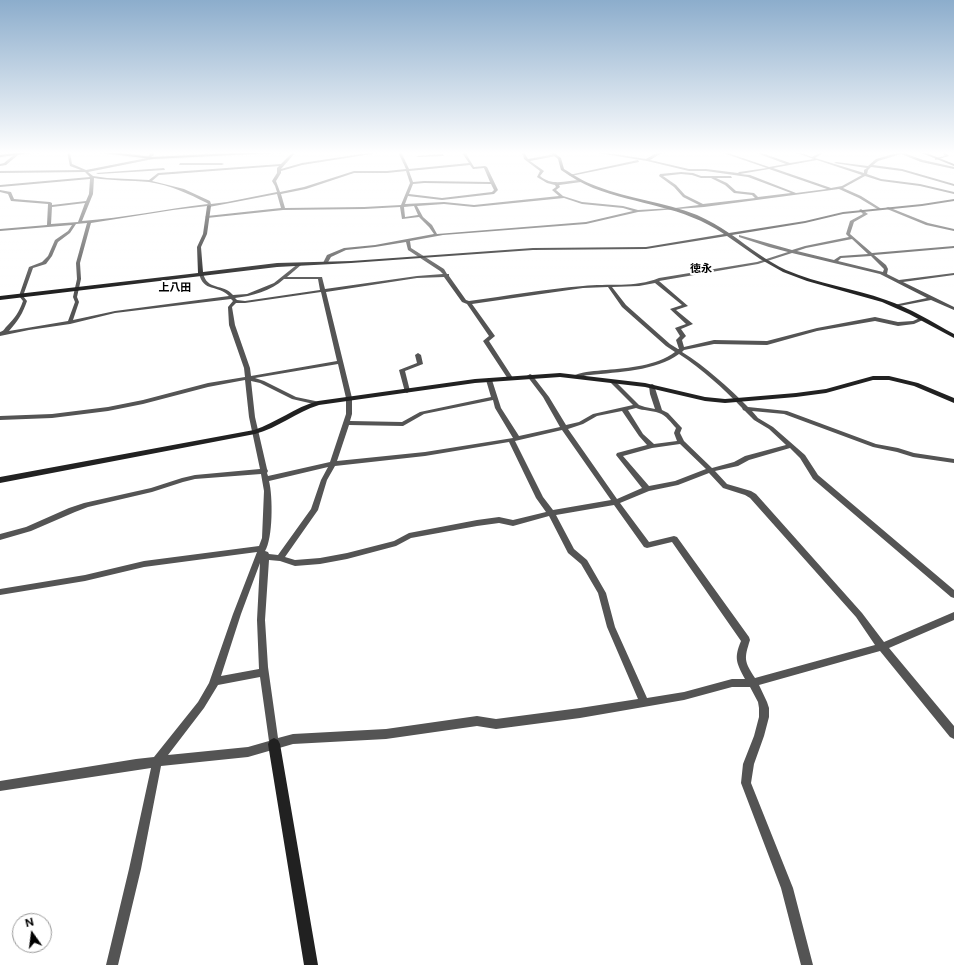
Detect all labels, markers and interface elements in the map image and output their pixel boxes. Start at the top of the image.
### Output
district label: 徳永 [690,262,712,276]
district label: 上八田 [159,281,191,295]
north arrow [12,913,52,953]
text: N [24,915,35,929]

